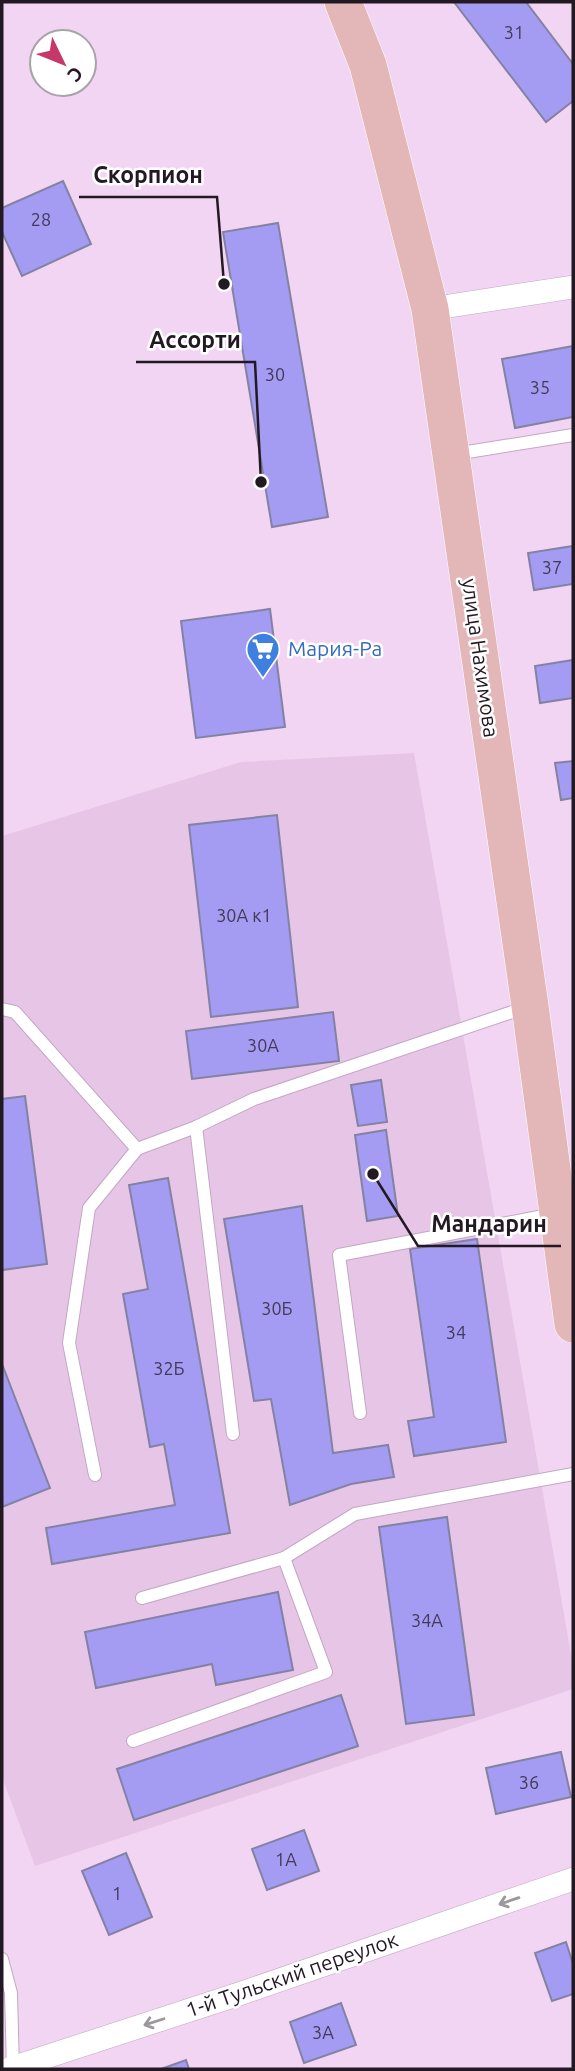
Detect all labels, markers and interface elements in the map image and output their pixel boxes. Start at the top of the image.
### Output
house number: 31 [504,22,524,42]
north arrow [28,28,98,98]
text: С [63,63,88,87]
callout: Скорпион [79,153,217,197]
text: Скорпион [93,162,203,187]
house number: 28 [31,209,51,229]
callout: Ассорти [136,318,255,362]
text: Ассорти [149,327,241,352]
house number: 30 [265,364,285,384]
house number: 35 [530,377,550,397]
house number: 37 [542,557,562,577]
street label: улица Нахимова [458,577,504,739]
supermarket icon: Мария-Ра [244,630,282,679]
place label: Мария-Ра [288,636,382,660]
house number: 30А к1 [216,905,272,925]
house number: 30А [247,1035,279,1055]
callout: Мандарин [418,1202,561,1246]
text: Мандарин [431,1211,547,1236]
house number: 30Б [261,1298,293,1318]
house number: 34 [446,1322,466,1342]
house number: 32Б [153,1358,185,1378]
house number: 34А [411,1610,443,1630]
house number: 36 [519,1772,539,1792]
house number: 1А [275,1849,297,1869]
house number: 1 [112,1883,122,1903]
one-way arrow [498,1896,520,1908]
street label: 1-й Тульский переулок [183,1926,401,2022]
one-way arrow [144,2017,166,2029]
house number: 3А [312,2022,334,2042]

